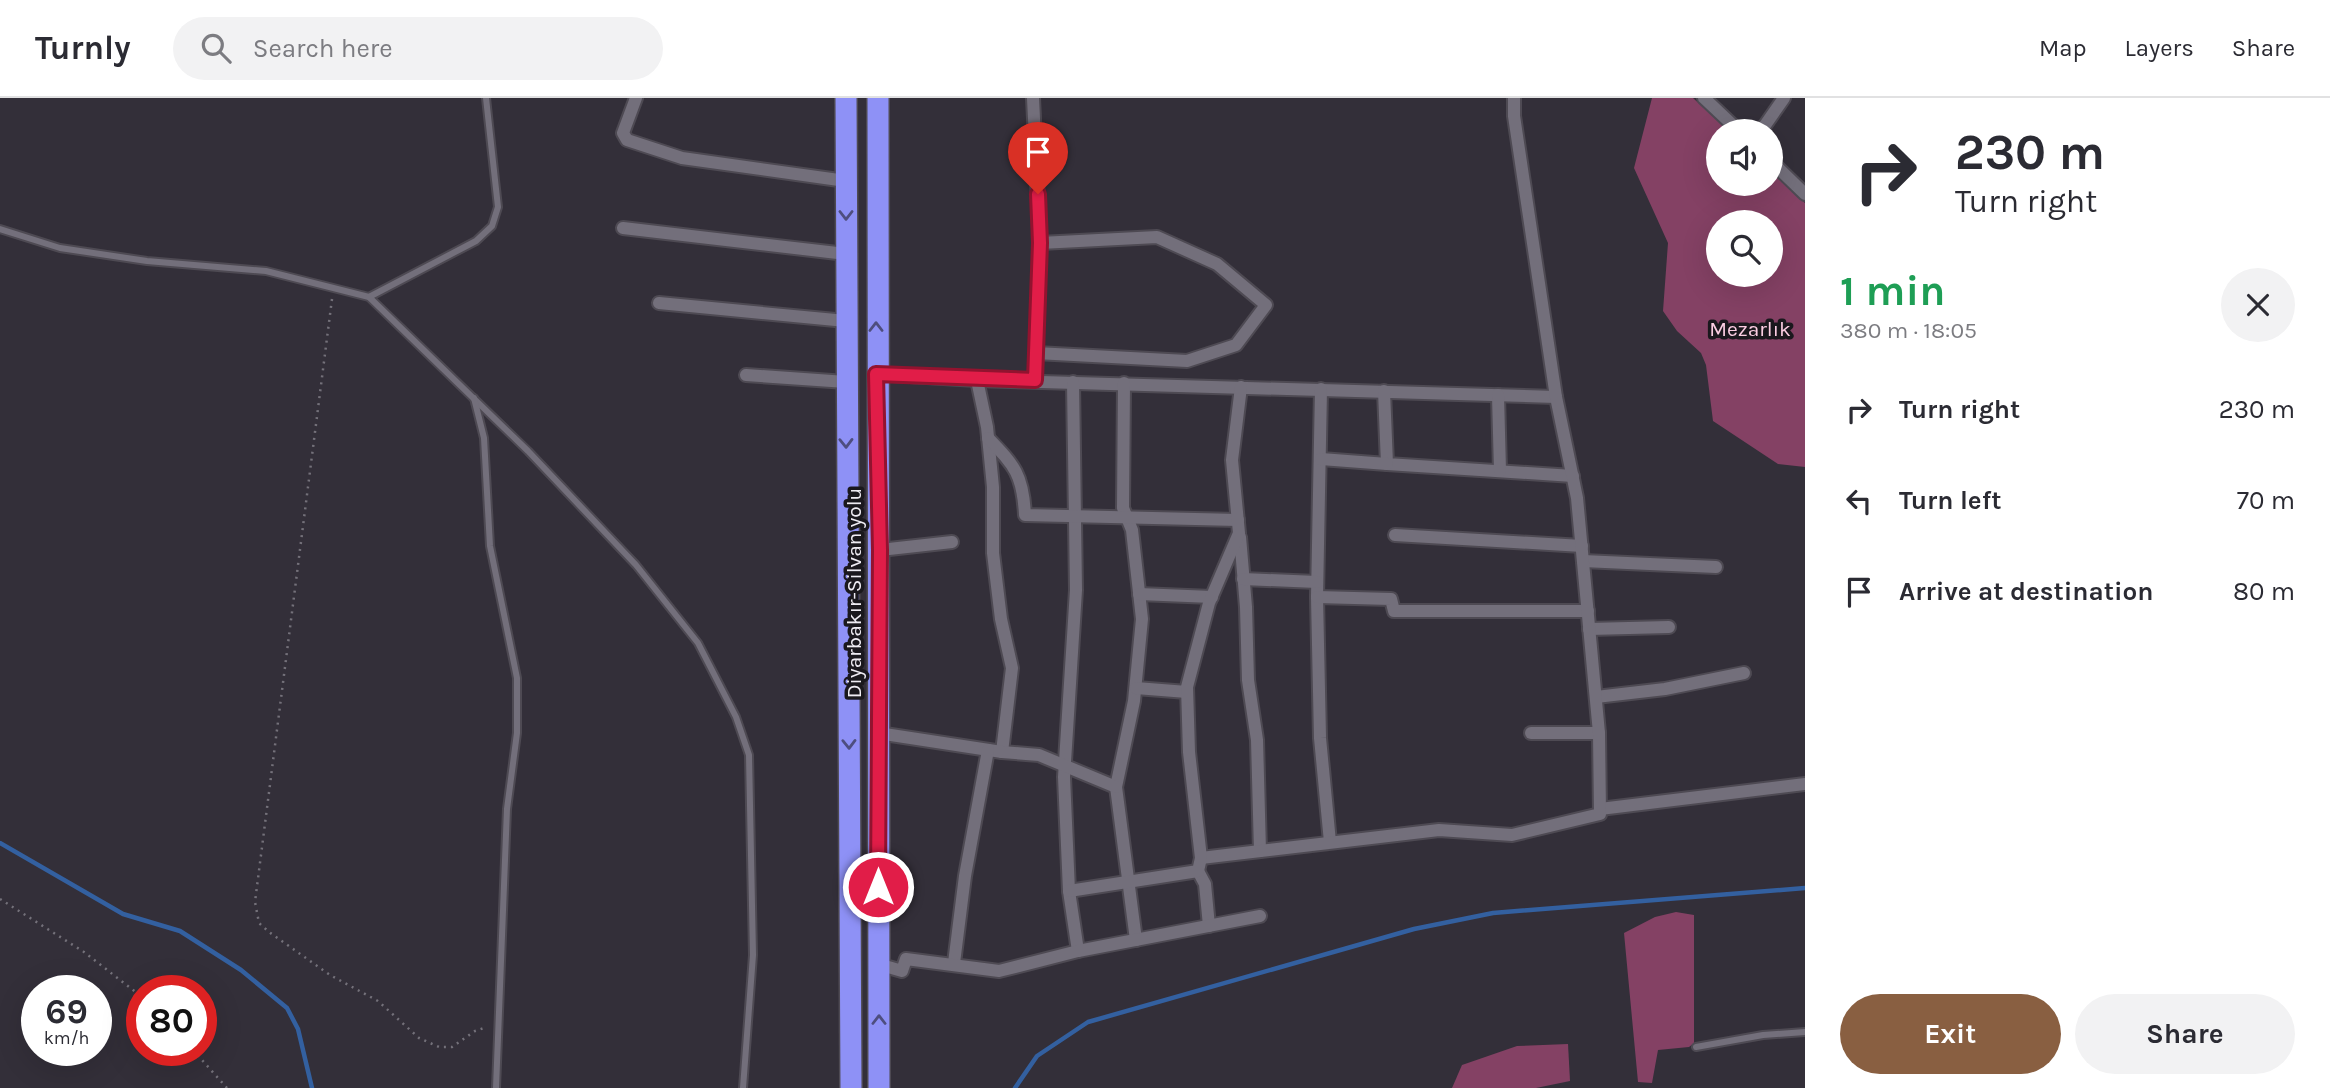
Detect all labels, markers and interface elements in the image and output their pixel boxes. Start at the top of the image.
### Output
search box [173,17,663,80]
text: Turnly [35,29,131,67]
icon: search [197,29,235,67]
text: Search here [253,33,393,64]
text: Map [2039,34,2087,62]
text: Layers [2125,34,2194,62]
text: Share [2232,34,2295,62]
map controls [1706,119,1783,287]
button: sound [1706,119,1783,196]
pin [1008,122,1068,194]
text: 230 m [1955,124,2105,181]
icon: right [1840,126,1931,217]
icon: arrive [1019,133,1057,171]
text: Turn right [1955,183,2097,220]
one-way arrow [838,210,854,221]
button: search [1706,210,1783,287]
text: 1 min [1840,266,1945,316]
button: close [2221,268,2295,342]
park label: Mezarlık [1709,317,1791,341]
text: 380 m · 18:05 [1840,317,1977,344]
one-way arrow [868,321,884,332]
icon: right [1840,391,1878,429]
text: Turn right [1899,394,2020,425]
text: 230 m [2219,394,2295,425]
one-way arrow [839,437,854,448]
icon: left [1840,482,1878,520]
text: Turn left [1899,485,2001,516]
text: 70 m [2237,485,2295,516]
street label: Diyarbakır-Silvan yolu [842,488,866,698]
icon: arrive [1840,573,1878,611]
text: Arrive at destination [1899,576,2153,607]
text: 80 m [2233,576,2295,607]
one-way arrow [841,739,857,749]
position arrow [841,850,915,924]
speed limit sign: 80 [126,975,217,1066]
text: 69 [45,991,88,1032]
button: Exit [1840,994,2061,1074]
button: Share [2075,994,2295,1074]
one-way arrow [871,1014,887,1025]
text: km/h [44,1027,89,1049]

